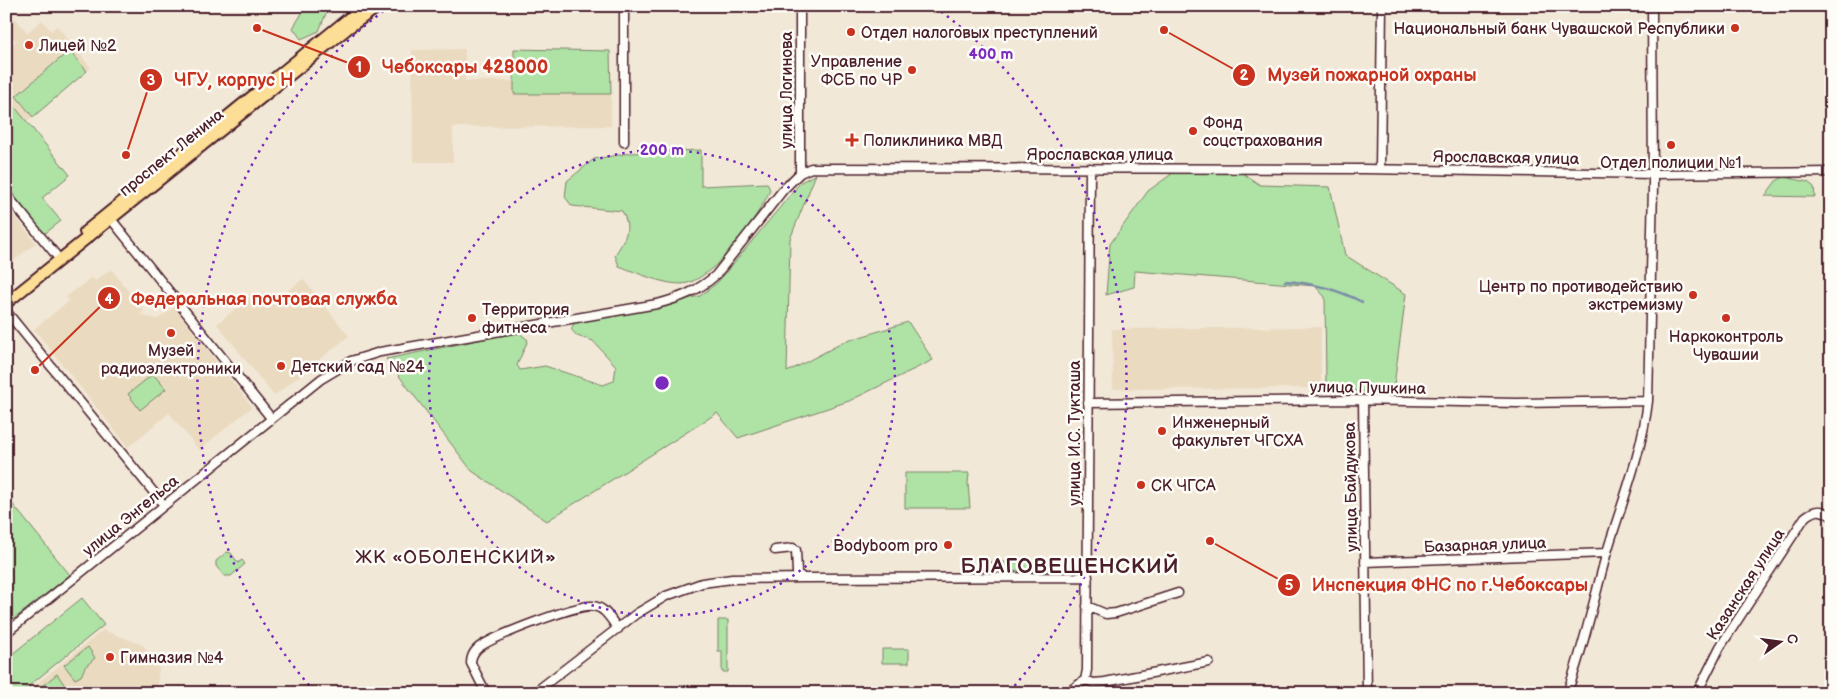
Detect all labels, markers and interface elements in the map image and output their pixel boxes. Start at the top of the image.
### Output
place label: Национальный банк Чувашской Республики [1393,20,1725,39]
marker: Национальный банк Чувашской Республики [1729,22,1741,34]
place label: Отдел налоговых преступлений [861,24,1098,43]
marker: Отдел налоговых преступлений [845,26,857,38]
street label: улица Логинова [778,31,797,149]
place label: Лицей №2 [38,37,117,56]
marker: Лицей №2 [23,39,35,51]
text: 400 m [969,45,1013,64]
callout: Чебоксары 428000 [346,50,558,83]
place label: Управление ФСБ по ЧР [811,53,902,90]
text: Чебоксары 428000 [382,57,548,78]
text: 1 [356,58,362,77]
callout: Музей пожарной охраны [1232,58,1486,91]
callout: ЧГУ, корпус Н [139,63,303,96]
marker: Управление ФСБ по ЧР [906,64,918,76]
text: Музей пожарной охраны [1267,65,1477,86]
text: 2 [1240,66,1249,85]
text: ЧГУ, корпус Н [174,70,294,91]
text: 3 [147,71,156,90]
street label: проспект Ленина [116,105,228,201]
place label: Фонд соцстрахования [1203,114,1323,151]
marker: Фонд соцстрахования [1187,125,1199,137]
place label: Поликлиника МВД [863,132,1003,151]
marker: Поликлиника МВД [845,133,859,147]
marker: Отдел полиции №1 [1665,139,1677,151]
text: 200 m [640,141,684,160]
street label: Ярославская улица [1027,146,1174,165]
street label: Ярославская улица [1433,148,1580,169]
place label: Отдел полиции №1 [1600,154,1742,173]
place label: Центр по противодействию экстремизму [1479,278,1684,315]
callout: Федеральная почтовая служба [96,282,407,315]
text: Федеральная почтовая служба [131,289,398,310]
marker: Центр по противодействию экстремизму [1687,289,1699,301]
text: 4 [105,290,114,309]
place label: Территория фитнеса [482,301,570,338]
marker: Территория фитнеса [466,312,478,324]
marker: Наркоконтроль Чувашии [1720,312,1732,324]
marker: Музей радиоэлектроники [165,327,177,339]
place label: Наркоконтроль Чувашии [1669,328,1783,365]
place label: Музей радиоэлектроники [101,342,241,379]
place label: Детский сад №24 [291,358,425,377]
marker: Детский сад №24 [275,360,287,372]
street label: улица И.С. Тукташа [1066,360,1085,506]
centre of rings [653,374,671,392]
street label: улица Пушкина [1310,378,1427,399]
place label: Инженерный факультет ЧГСХА [1172,414,1304,451]
street label: улица Байдукова [1341,421,1362,552]
marker: Инженерный факультет ЧГСХА [1156,425,1168,437]
street label: улица Энгельса [79,471,183,561]
place label: СК ЧГСА [1151,477,1216,496]
marker: СК ЧГСА [1135,479,1147,491]
street label: Казанская улица [1703,525,1790,644]
street label: Базарная улица [1423,534,1547,557]
place label: Bodyboom pro [833,537,938,556]
marker: Bodyboom pro [942,539,954,551]
district label: ЖК «ОБОЛЕНСКИЙ» [355,546,557,569]
district label: БЛАГОВЕЩЕНСКИЙ [960,553,1180,579]
callout: Инспекция ФНС по г.Чебоксары [1277,568,1598,601]
text: Инспекция ФНС по г.Чебоксары [1312,575,1588,596]
text: 5 [1285,576,1294,595]
north arrow [1754,616,1804,666]
text: С [1783,632,1802,646]
place label: Гимназия №4 [120,649,224,668]
marker: Гимназия №4 [104,651,116,663]

